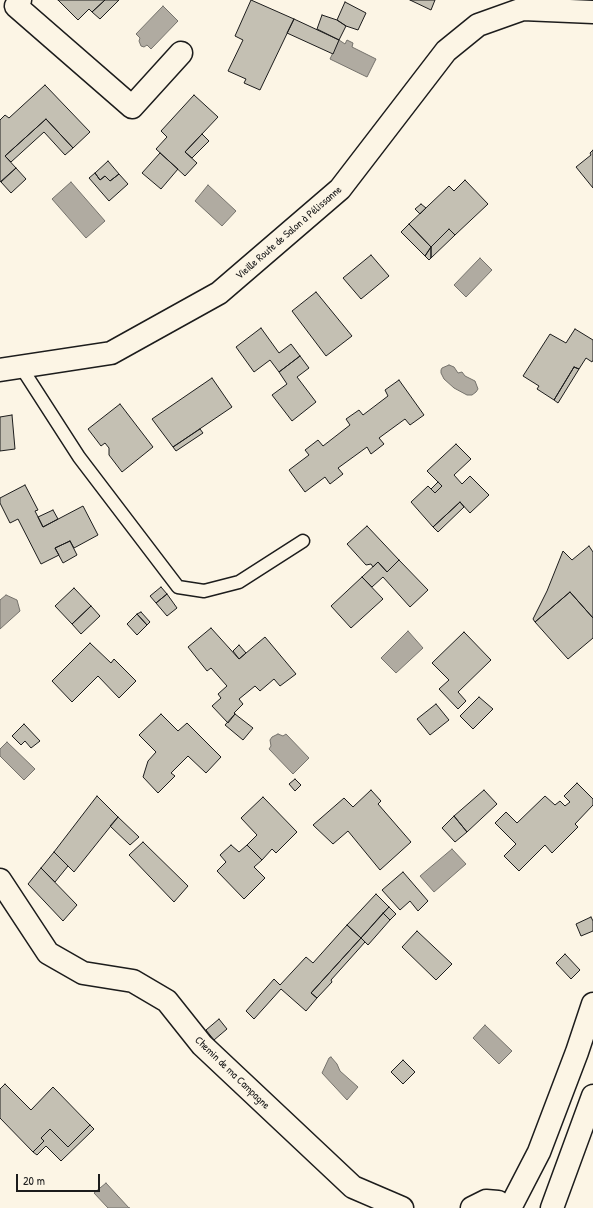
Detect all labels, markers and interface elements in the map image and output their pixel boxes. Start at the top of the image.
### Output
street label: Vieille Route de Salon à Pélissanne [233,183,345,283]
street label: Chemin de ma Campagne [192,1034,272,1112]
scale bar [18,1166,102,1192]
text: 20 m [23,1172,45,1189]

